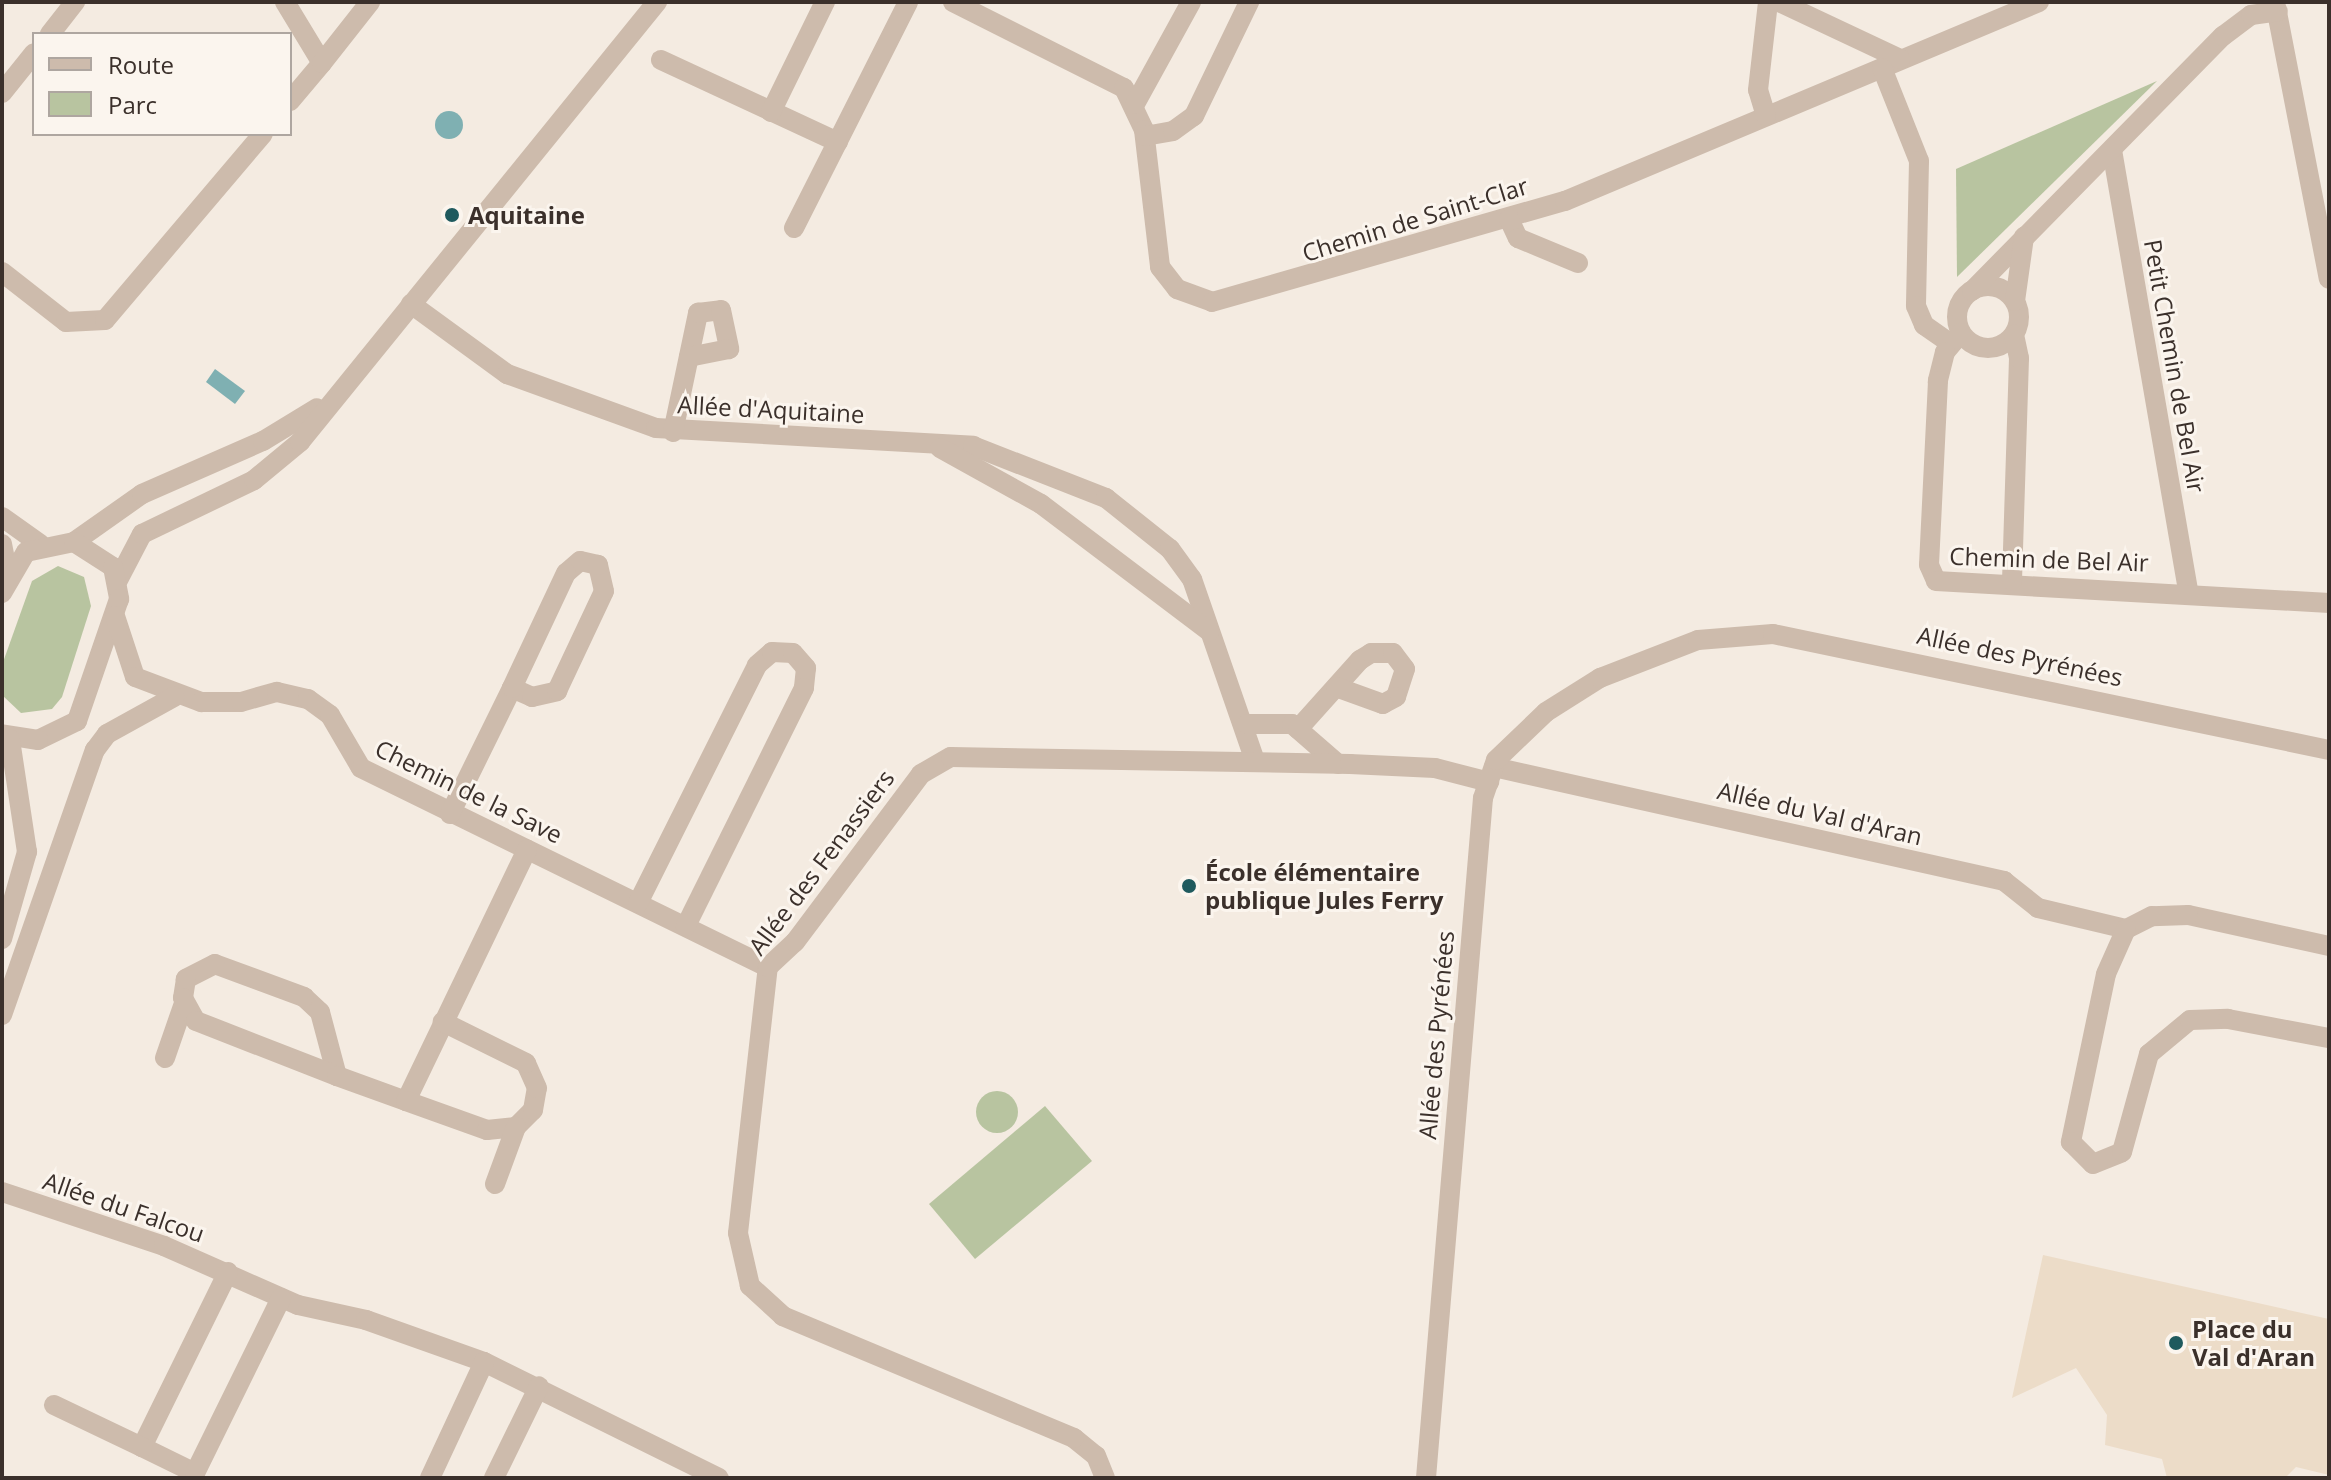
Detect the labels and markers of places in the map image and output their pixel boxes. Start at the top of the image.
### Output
place label: Aquitaine [468,201,585,229]
marker: Aquitaine [443,206,461,224]
place label: École élémentaire publique Jules Ferry [1205,858,1443,914]
marker: École élémentaire publique Jules Ferry [1180,877,1198,895]
place label: Place du Val d'Aran [2192,1315,2315,1371]
marker: Place du Val d'Aran [2167,1334,2185,1352]

